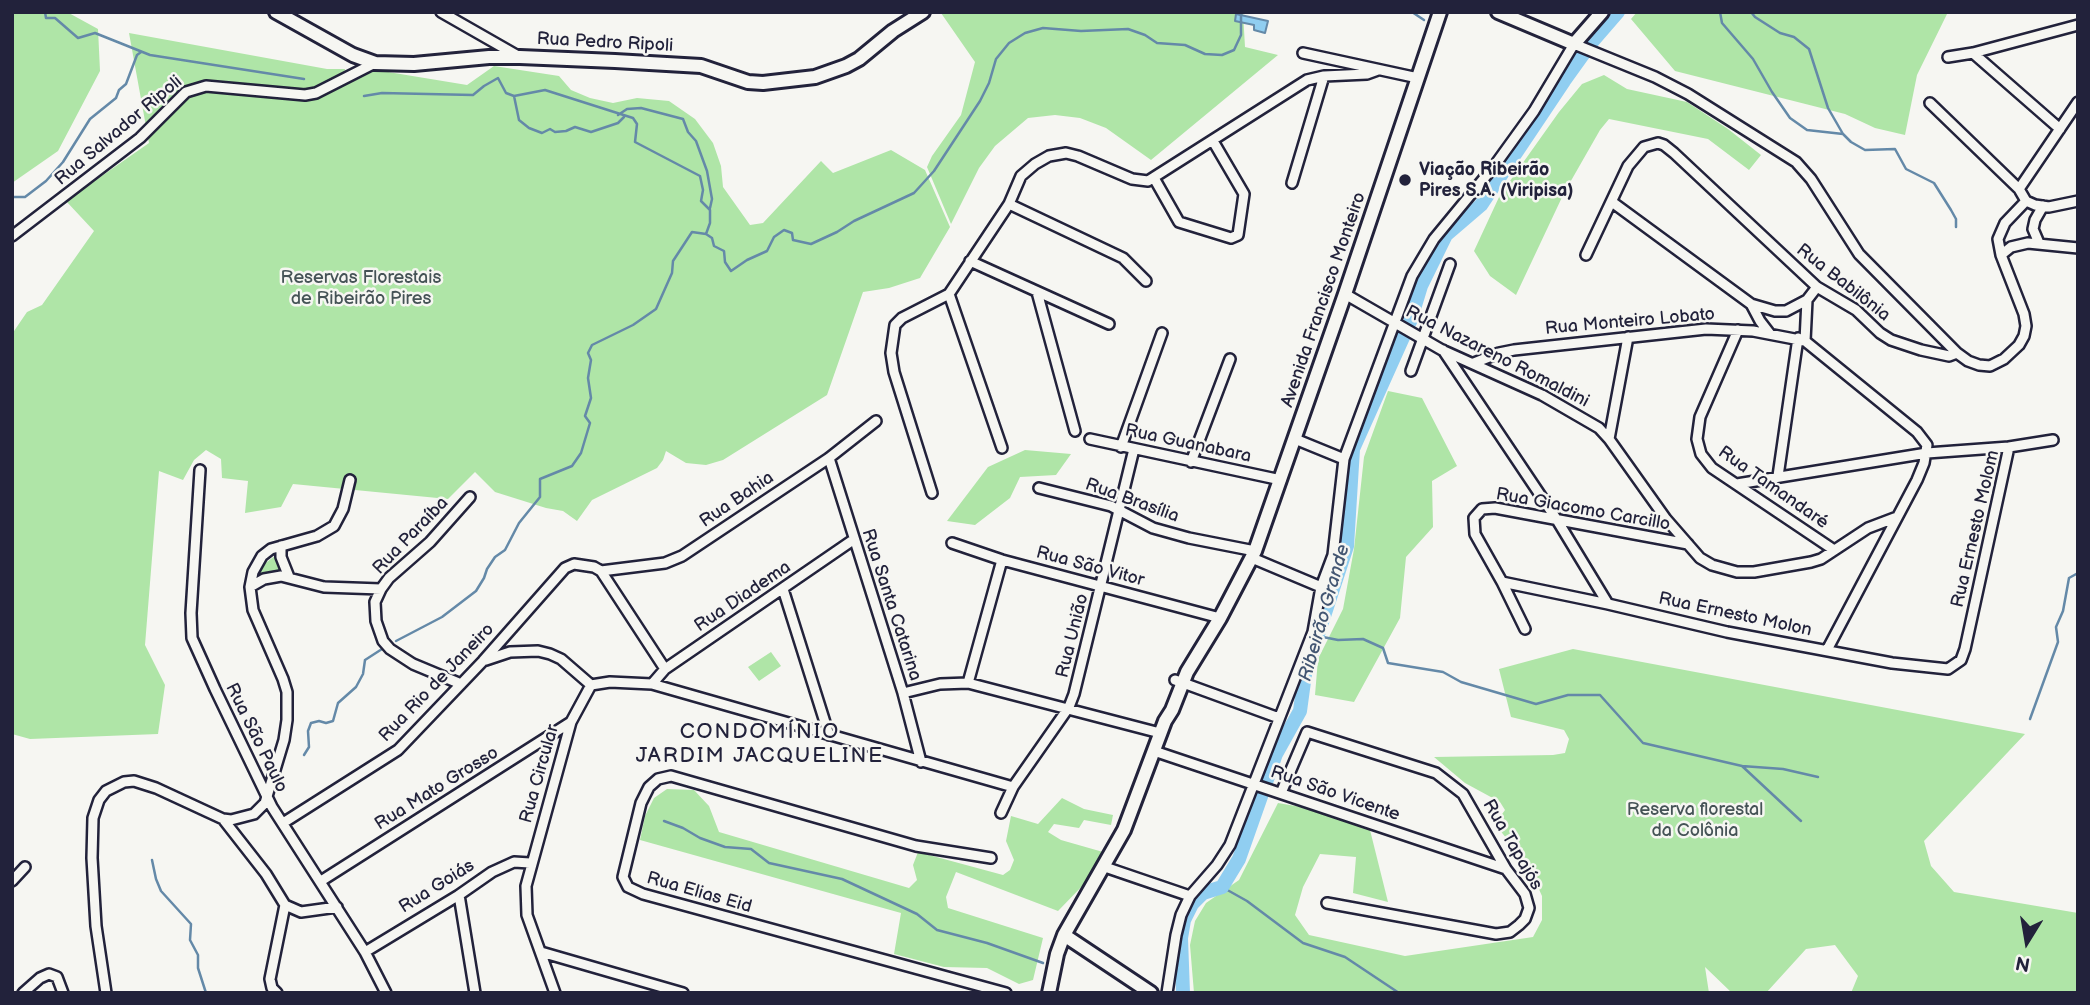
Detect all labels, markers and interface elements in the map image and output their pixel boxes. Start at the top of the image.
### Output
street label: Rua Pedro Ripoli [536,29,674,57]
street label: Rua Salvador Ripoli [51,71,187,191]
place label: Viação Ribeirão Pires S.A. (Viripisa) [1419,159,1574,202]
marker: Viação Ribeirão Pires S.A. (Viripisa) [1397,172,1413,188]
street label: Avenida Francisco Monteiro [1277,190,1371,410]
street label: Rua Babilônia [1792,240,1894,326]
park label: Reservas Florestais de Ribeirão Pires [281,267,441,310]
street label: Rua Nazareno Romaldini [1402,301,1592,413]
street label: Rua Monteiro Lobato [1544,304,1716,340]
street label: Rua Guanabara [1123,420,1253,468]
street label: Rua Tamandaré [1714,442,1832,534]
street label: Rua Ernesto Molom [1947,448,2005,610]
street label: Rua Bahia [696,467,778,533]
street label: Rua Brasília [1082,474,1182,528]
street label: Rua Giacomo Carcillo [1494,484,1672,536]
street label: Rua Paraíba [369,493,453,579]
street label: Rua Santa Catarina [856,526,926,684]
street label: Rua São Vitor [1034,542,1146,592]
water label: Ribeirão Grande [1295,542,1355,684]
street label: Rua Diadema [691,557,795,637]
street label: Rua Ernesto Molon [1656,588,1814,642]
street label: Rua União [1052,592,1094,680]
street label: Rua Rio de Janeiro [375,619,499,747]
street label: Rua São Paulo [220,680,292,796]
district label: CONDOMÍNIO JARDIM JACQUELINE [638,720,882,770]
street label: Rua Circular [516,722,564,826]
street label: Rua Mato Grosso [371,742,503,836]
street label: Rua São Vicente [1267,762,1403,826]
street label: Rua Tapajós [1477,796,1547,894]
park label: Reserva florestal da Colônia [1627,799,1763,842]
street label: Rua Goiás [395,855,479,919]
street label: Rua Elias Eid [644,868,754,918]
north arrow [1992,907,2062,977]
text: N [2014,950,2032,976]

